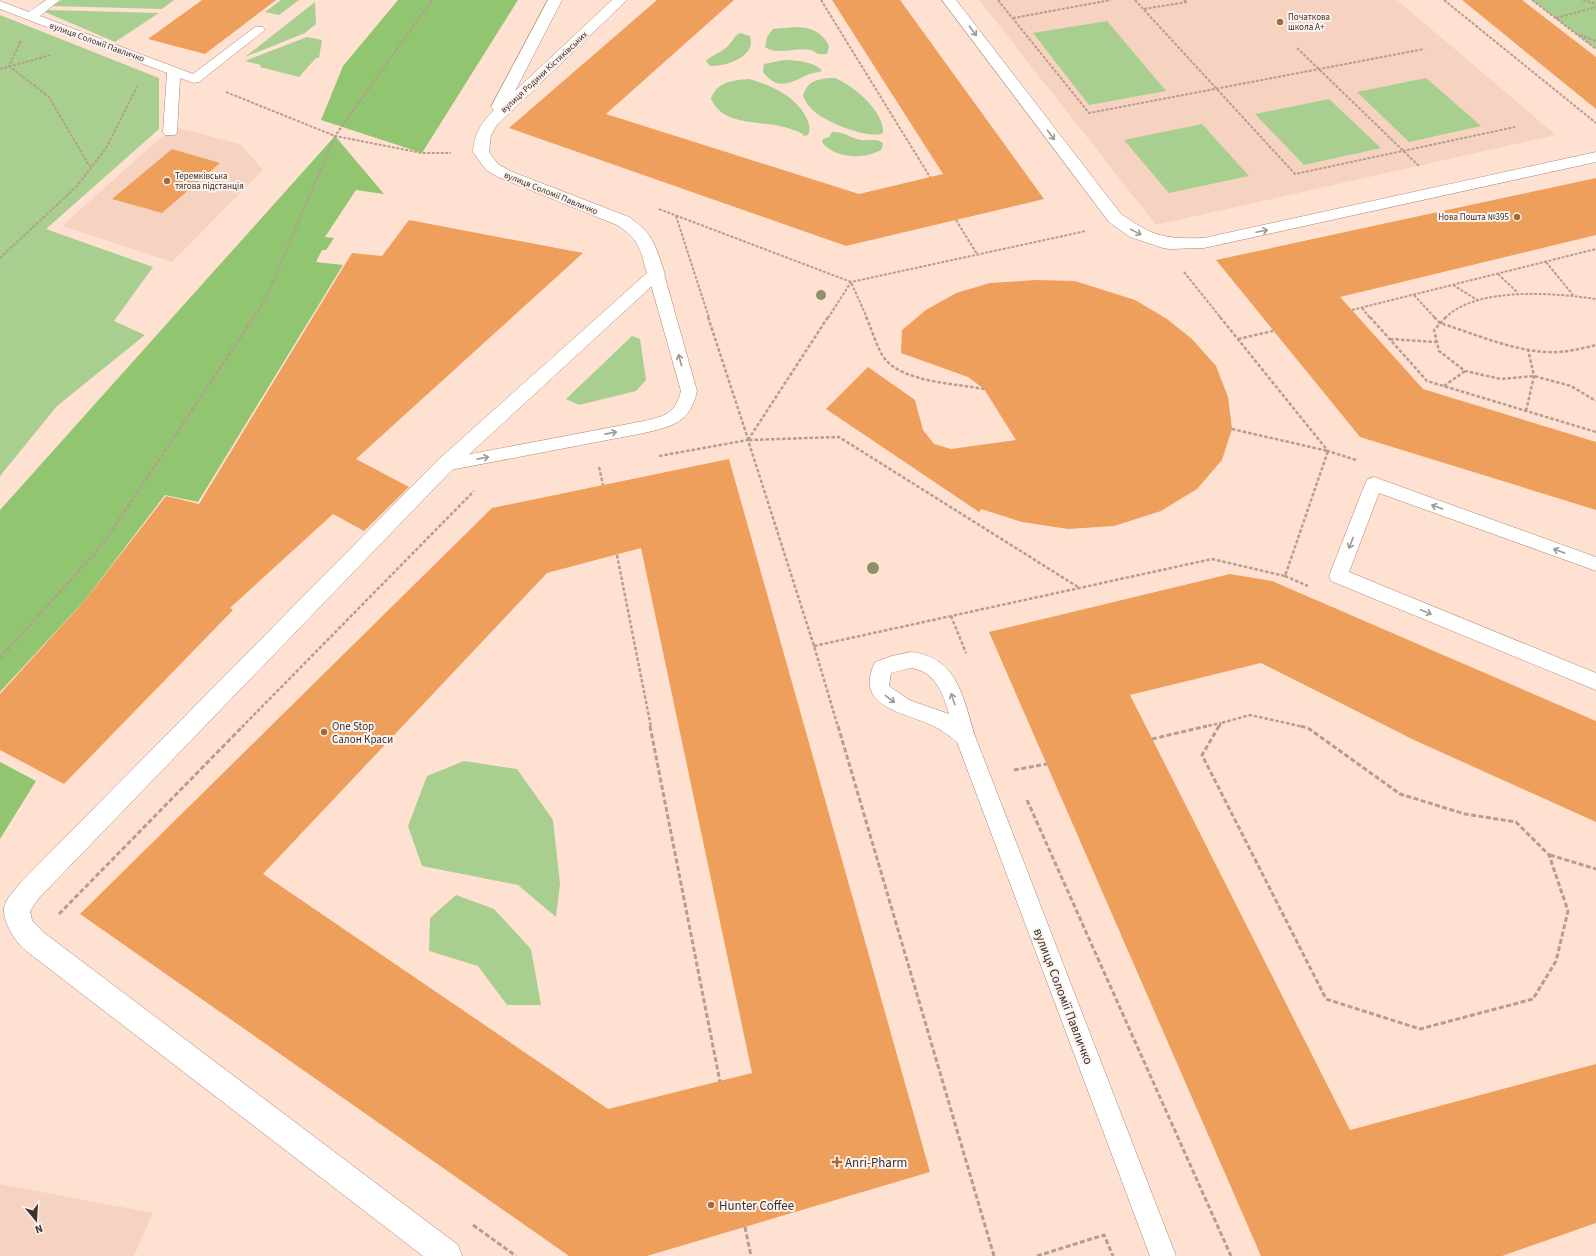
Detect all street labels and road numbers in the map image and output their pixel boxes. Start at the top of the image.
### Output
street label: вулиця Соломії Павличко [48,19,146,66]
street label: вулиця Родини Кістяківських [498,28,591,116]
street label: вулиця Соломії Павличко [502,169,600,218]
street label: вулиця Соломії Павличко [1029,926,1097,1067]

